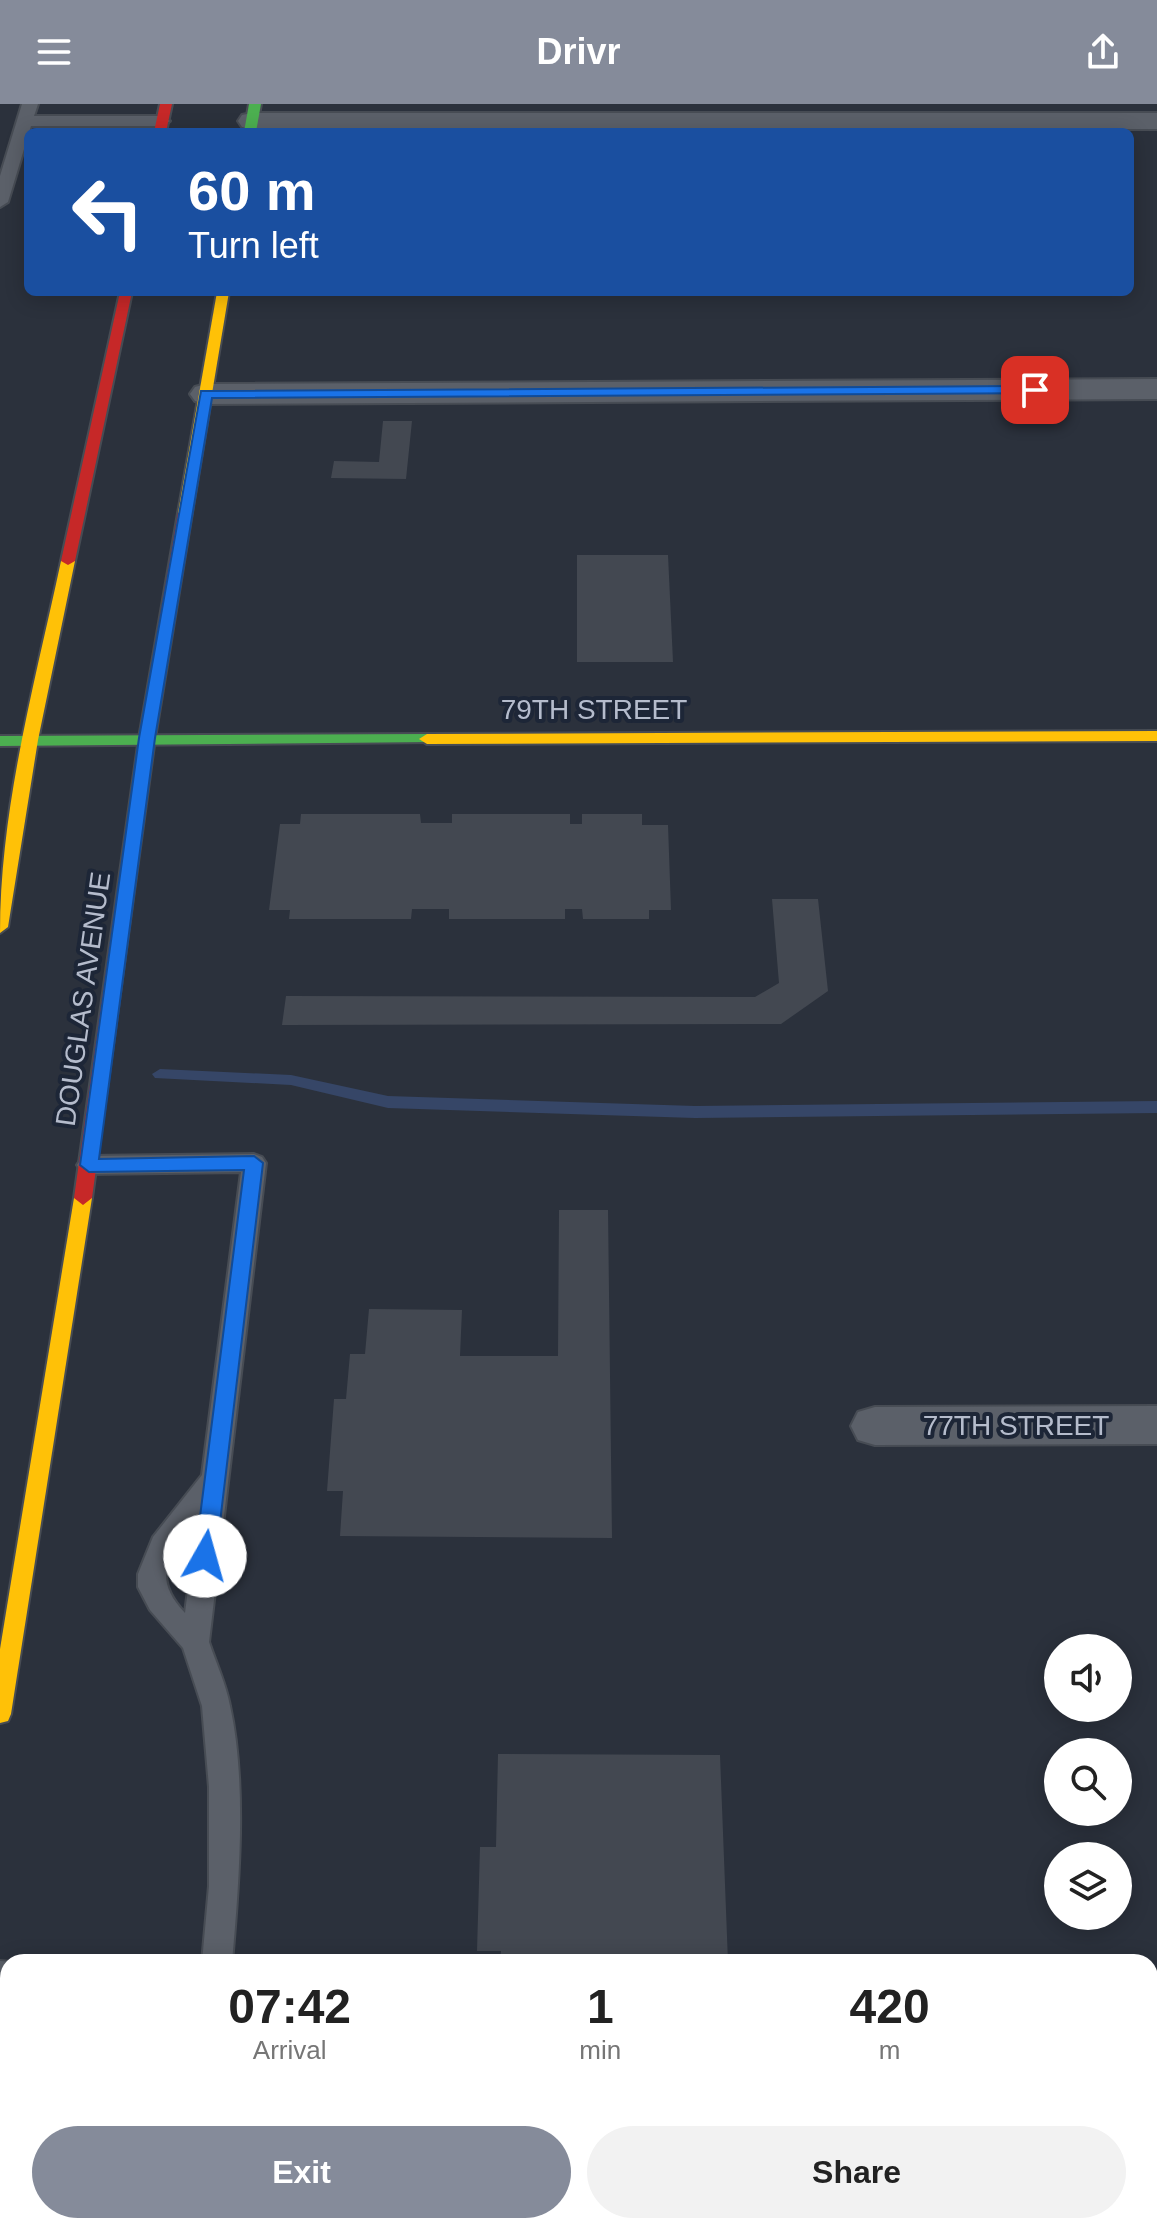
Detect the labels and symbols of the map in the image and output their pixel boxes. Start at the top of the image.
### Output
pin [1001,356,1069,424]
street label: 79TH STREET [501,694,687,725]
street label: DOUGLAS AVENUE [50,870,116,1128]
street label: 77TH STREET [923,1410,1109,1441]
position arrow [163,1514,247,1598]

